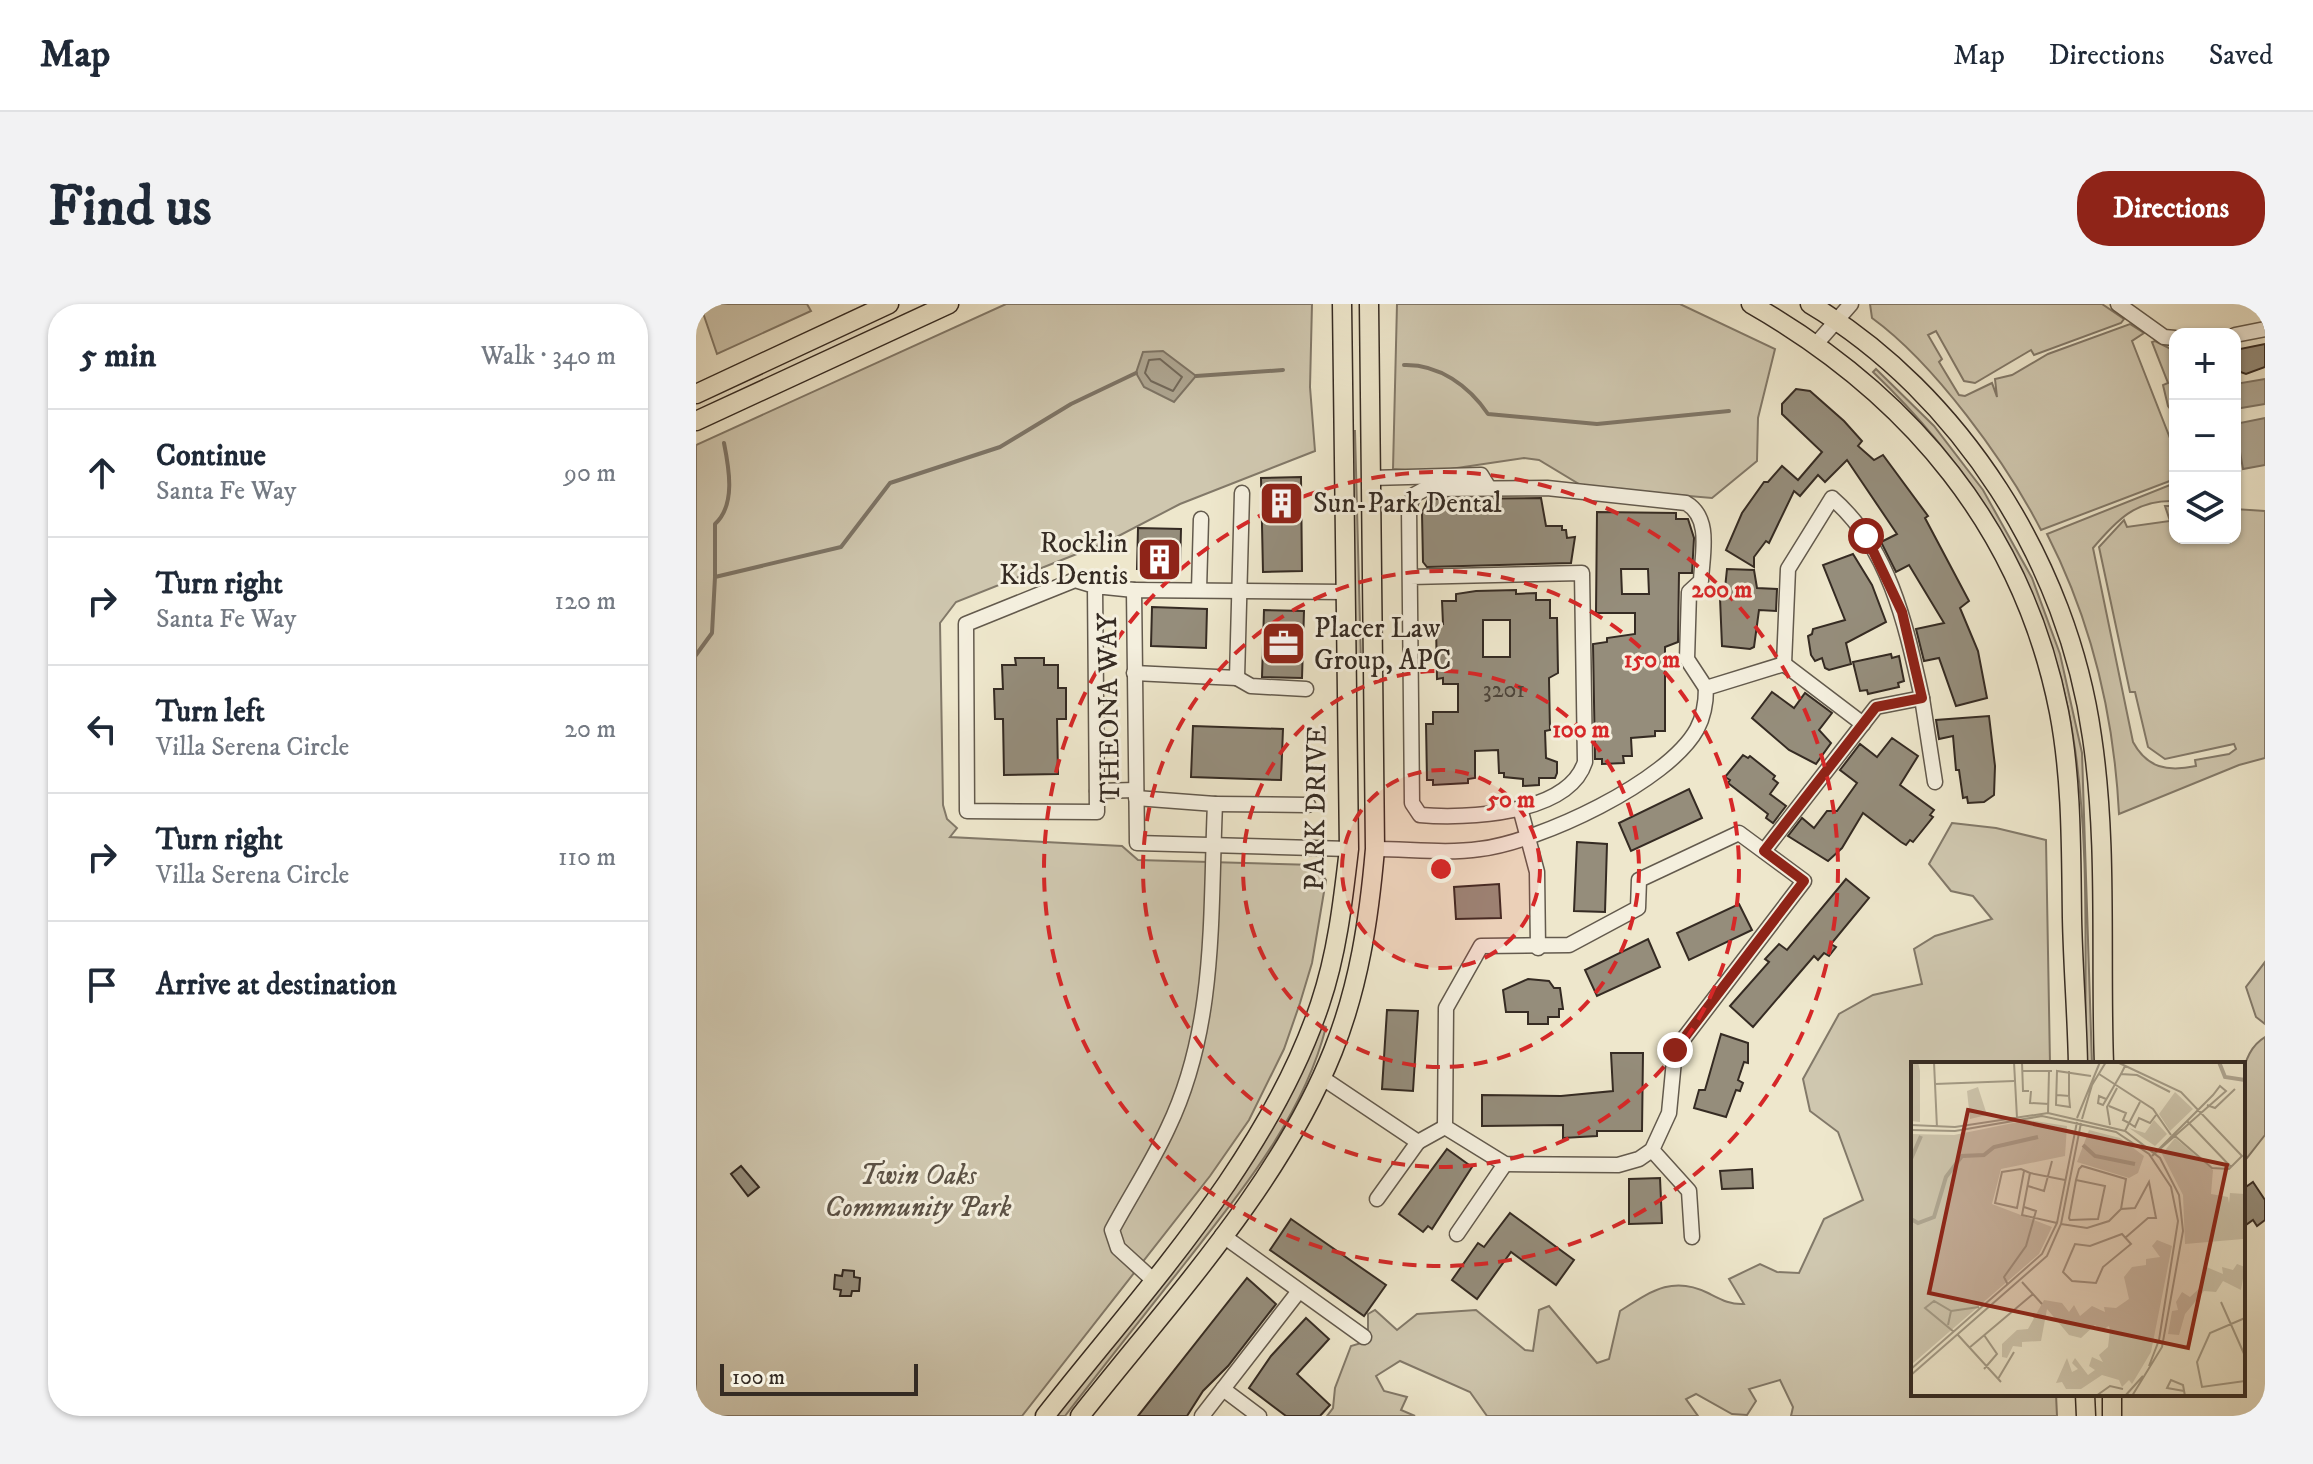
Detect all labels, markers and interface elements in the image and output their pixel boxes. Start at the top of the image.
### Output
text: Map [40,31,110,79]
text: Map [1953,38,2005,73]
text: Directions [2049,38,2165,73]
text: Saved [2209,38,2273,73]
button: Directions [2077,171,2265,246]
text: Find us [48,173,212,243]
map controls [2169,328,2241,544]
button: + [2169,328,2241,400]
text: 5 min [80,335,156,377]
text: Walk · 340 m [481,340,616,373]
button: − [2169,400,2241,472]
text: Continue [156,438,266,475]
icon: ahead [80,451,124,495]
text: 90 m [564,457,616,490]
button: layers [2169,472,2241,544]
text: Santa Fe Way [156,475,296,508]
building icon: Sun-Park Dental [1258,479,1306,527]
place label: Sun-Park Dental [1313,486,1502,521]
route start [1848,518,1884,554]
place label: Rocklin Kids Dentis [999,526,1128,593]
building icon: Rocklin Kids Dentis [1135,535,1183,583]
text: Turn right [156,566,283,603]
text: 200 m [1692,575,1752,605]
icon: right [80,579,124,623]
text: 120 m [555,585,616,618]
text: Santa Fe Way [156,603,296,636]
place label: Placer Law Group, APC [1314,611,1451,678]
street label: THEONA WAY [1090,612,1128,803]
office icon: Placer Law Group, APC [1259,620,1307,668]
text: 150 m [1624,645,1680,675]
house number: 3201 [1483,675,1525,705]
text: Turn left [156,694,265,731]
icon: left [80,707,124,751]
text: 20 m [564,713,616,746]
text: 100 m [1552,715,1610,745]
street label: PARK DRIVE [1297,725,1335,891]
text: Villa Serena Circle [156,731,349,764]
text: 50 m [1486,785,1535,815]
text: Turn right [156,822,283,859]
icon: right [80,835,124,879]
text: 110 m [558,841,616,874]
centre of rings [1427,855,1455,883]
text: Villa Serena Circle [156,859,349,892]
icon: arrive [80,963,124,1007]
text: Arrive at destination [156,967,397,1004]
route end [1657,1032,1693,1068]
inset map [1911,1062,2245,1396]
park label: Twin Oaks Community Park [825,1158,1012,1225]
scale bar [720,1360,918,1396]
text: 100 m [732,1364,785,1391]

